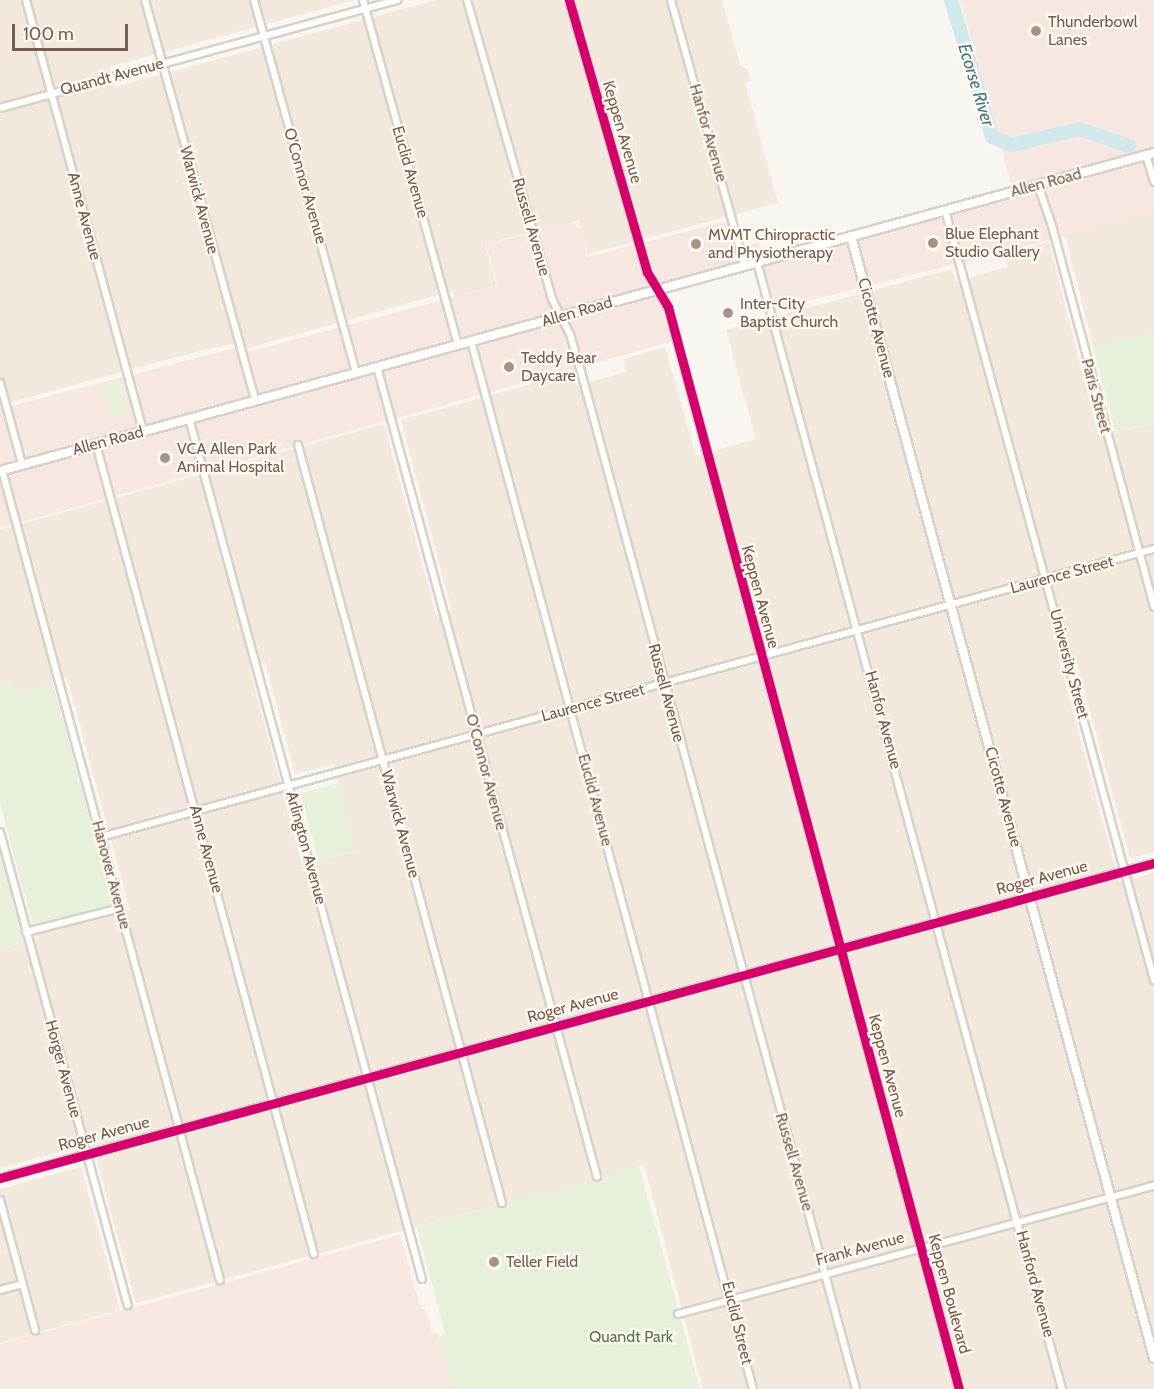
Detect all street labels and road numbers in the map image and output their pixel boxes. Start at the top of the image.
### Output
street label: Quandt Avenue [58,54,166,100]
street label: Keppen Avenue [598,78,646,186]
street label: Hanfor Avenue [685,82,731,184]
street label: Euclid Avenue [388,124,432,220]
street label: O'Connor Avenue [279,126,331,246]
street label: Warwick Avenue [175,144,223,256]
street label: Allen Road [1008,164,1084,202]
street label: Anne Avenue [63,170,105,262]
street label: Russell Avenue [508,176,554,278]
street label: Cicotte Avenue [853,276,899,380]
street label: Allen Road [539,293,615,331]
street label: Paris Street [1077,357,1115,435]
street label: Allen Road [70,422,146,460]
street label: Keppen Avenue [737,543,783,651]
street label: Laurence Street [1008,552,1116,598]
street label: University Street [1045,607,1093,721]
street label: Russell Avenue [644,642,688,744]
street label: Hanfor Avenue [861,669,905,771]
street label: Laurence Street [539,680,647,726]
street label: O'Connor Avenue [461,712,511,832]
street label: Cicotte Avenue [980,745,1026,849]
street label: Euclid Avenue [573,752,617,848]
street label: Warwick Avenue [376,768,424,880]
street label: Arlington Avenue [282,789,330,907]
street label: Anne Avenue [185,803,227,895]
street label: Hanover Avenue [87,819,135,931]
street label: Roger Avenue [994,857,1090,899]
street label: Roger Avenue [525,985,621,1027]
street label: Keppen Avenue [864,1012,910,1120]
street label: Horger Avenue [41,1018,85,1120]
street label: Russell Avenue [771,1111,817,1213]
street label: Roger Avenue [56,1113,152,1155]
street label: Frank Avenue [814,1228,906,1270]
street label: Hanford Avenue [1012,1229,1058,1339]
street label: Keppen Boulevard [924,1232,974,1356]
street label: Euclid Street [717,1279,757,1367]

